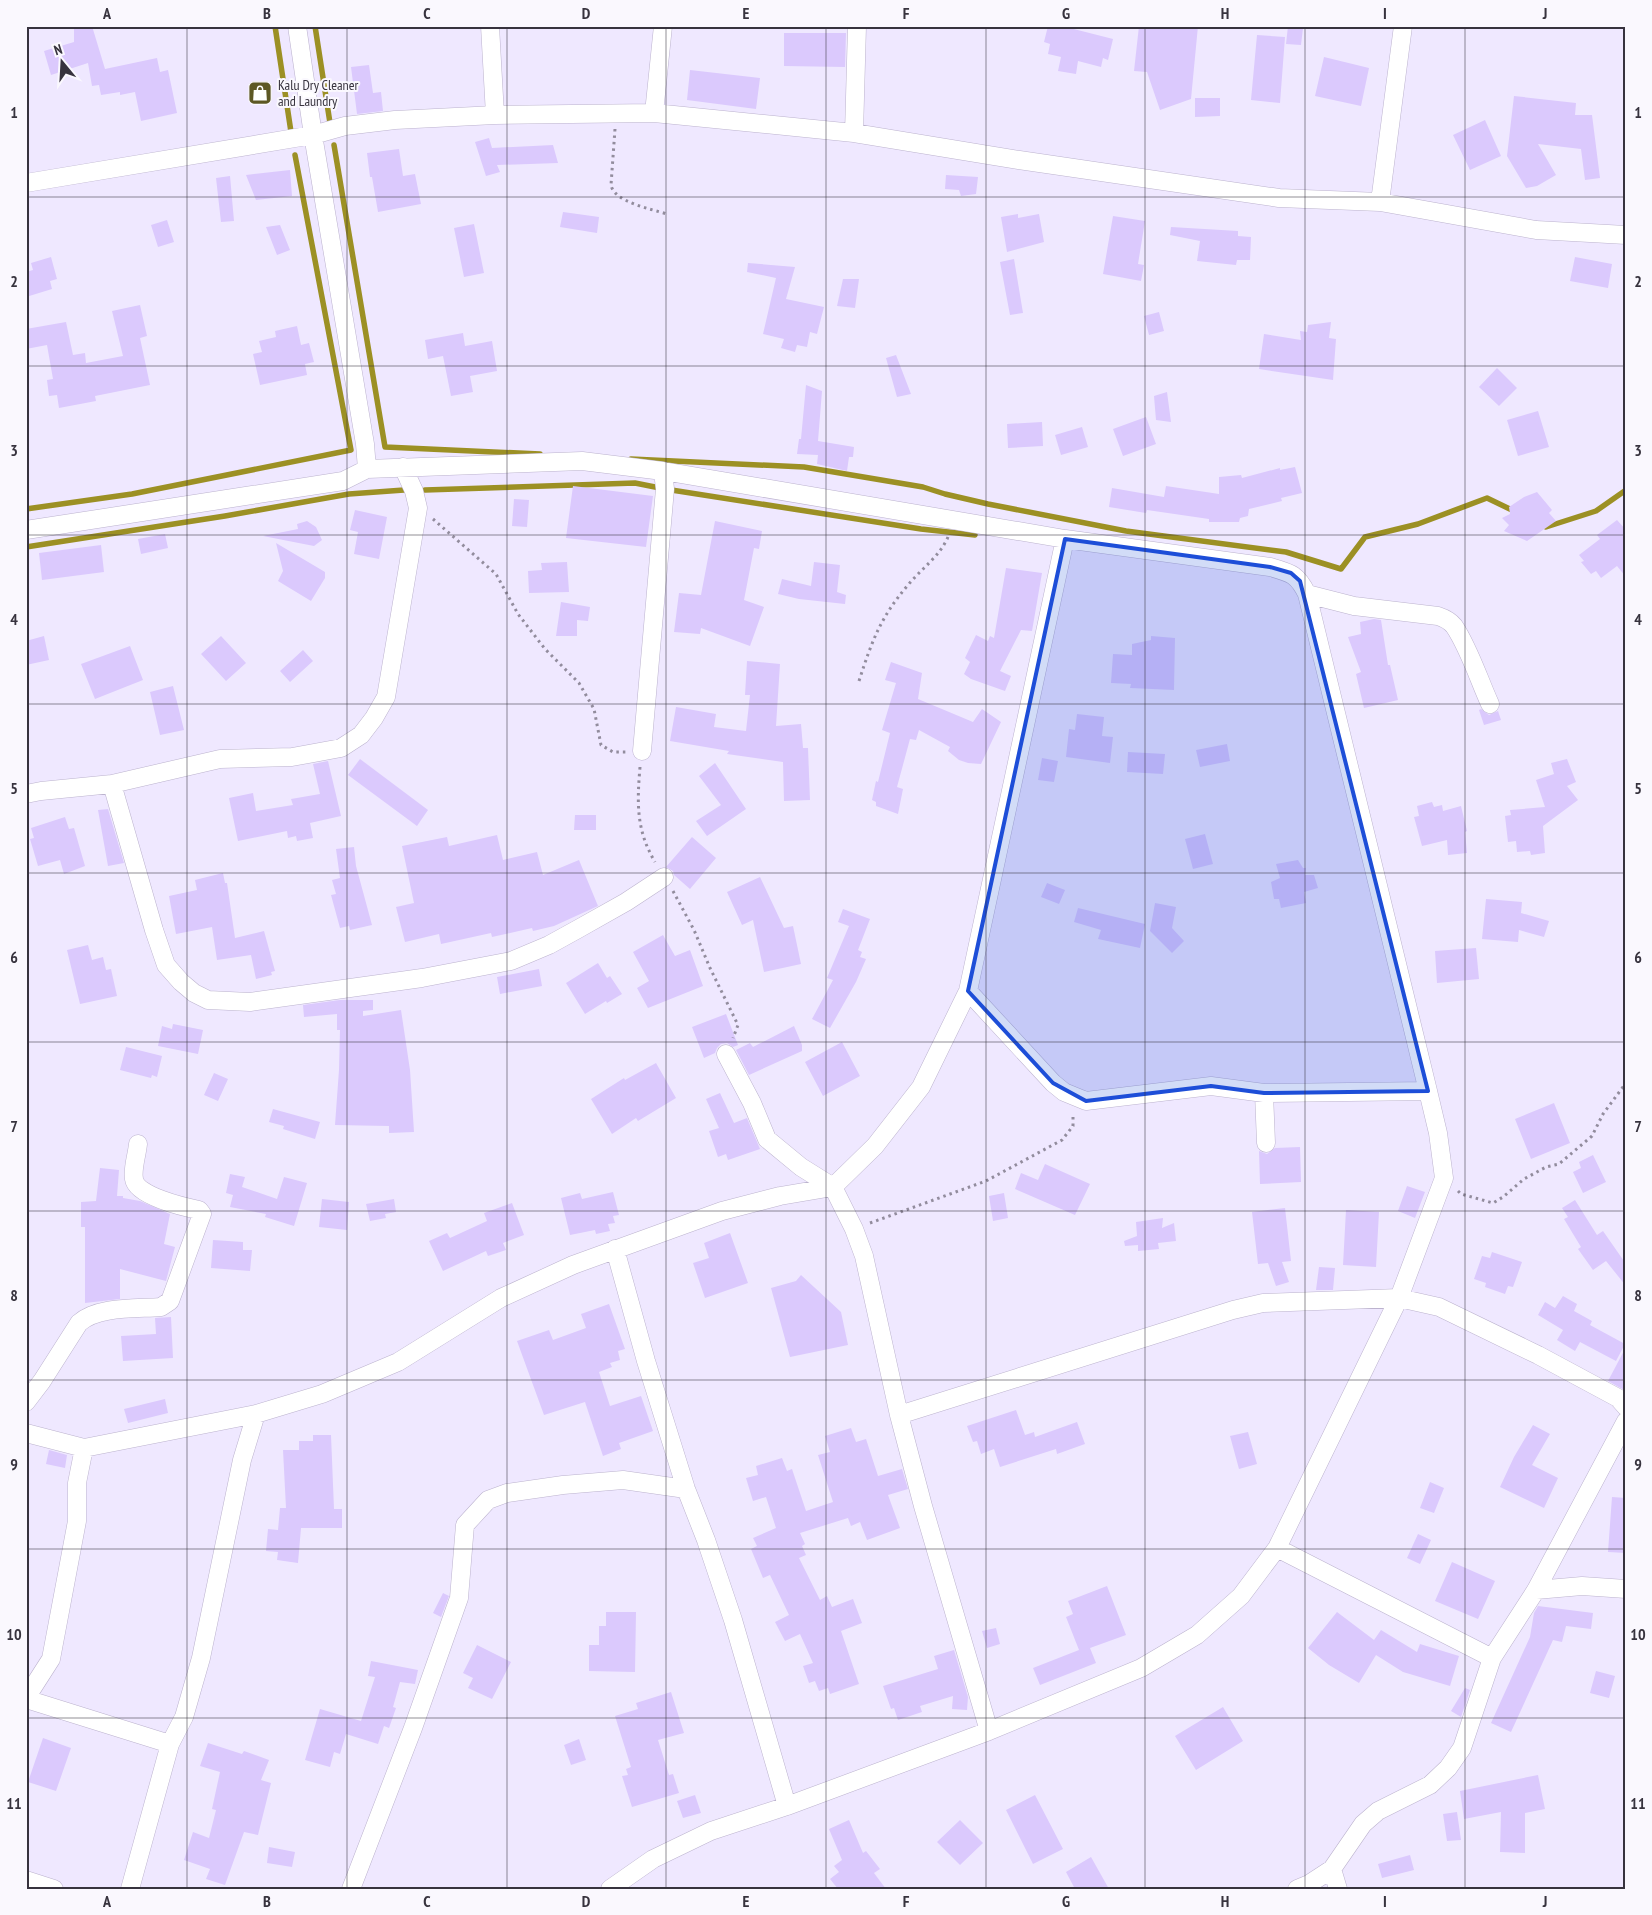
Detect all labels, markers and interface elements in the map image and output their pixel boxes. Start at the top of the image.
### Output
text: A [102,3,112,23]
text: B [263,3,271,23]
text: C [423,3,431,23]
text: D [582,3,591,23]
text: E [743,3,750,23]
text: F [903,3,910,23]
text: G [1062,3,1070,23]
text: H [1221,3,1229,23]
text: I [1383,3,1387,23]
text: J [1542,3,1547,23]
north arrow [38,38,88,88]
text: N [52,40,64,59]
place label: Kalu Dry Cleaner and Laundry [278,76,359,110]
shop icon: Kalu Dry Cleaner and Laundry [247,80,273,106]
text: 1 [10,102,18,122]
text: 1 [1634,102,1642,122]
text: 2 [10,271,18,291]
text: 2 [1634,271,1642,291]
text: 3 [10,440,18,460]
text: 3 [1634,440,1642,460]
text: 4 [10,609,18,629]
text: 4 [1634,609,1642,629]
text: 5 [10,778,18,798]
text: 5 [1634,778,1642,798]
text: 6 [10,947,18,967]
text: 6 [1634,947,1642,967]
text: 7 [10,1116,18,1136]
text: 7 [1634,1116,1642,1136]
text: 8 [10,1285,18,1305]
text: 8 [1634,1285,1642,1305]
text: 9 [10,1454,18,1474]
text: 9 [1634,1454,1642,1474]
text: 10 [6,1624,22,1644]
text: 10 [1630,1624,1646,1644]
text: 11 [6,1793,22,1813]
text: 11 [1630,1793,1646,1813]
text: A [102,1891,112,1911]
text: B [263,1891,271,1911]
text: C [423,1891,431,1911]
text: D [582,1891,591,1911]
text: E [743,1891,750,1911]
text: F [903,1891,910,1911]
text: G [1062,1891,1070,1911]
text: H [1221,1891,1229,1911]
text: I [1383,1891,1387,1911]
text: J [1542,1891,1547,1911]

